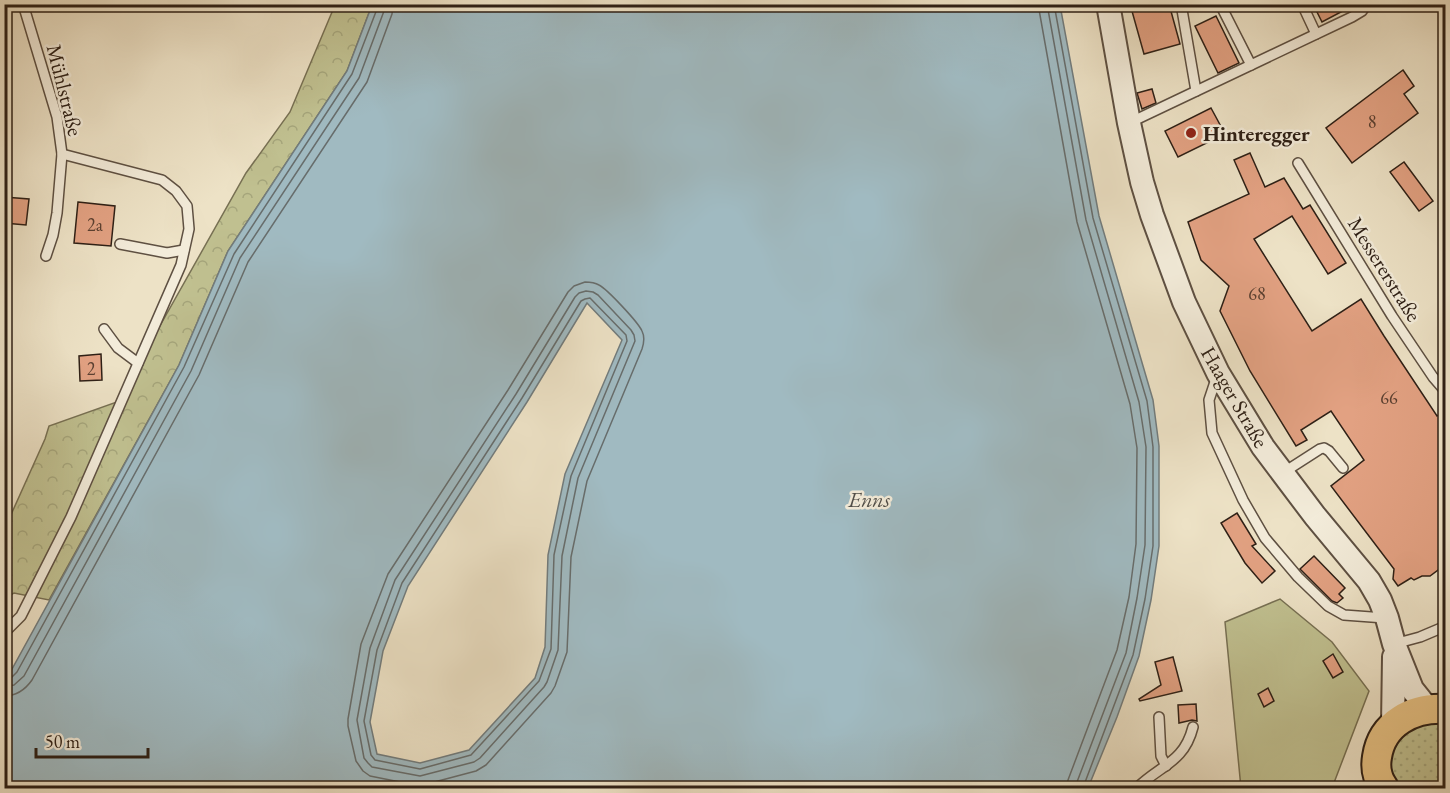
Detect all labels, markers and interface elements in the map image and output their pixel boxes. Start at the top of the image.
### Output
street label: Mühlstraße [41,41,89,139]
house number: 8 [1368,110,1376,133]
place label: Hinteregger [1203,120,1310,147]
marker: Hinteregger [1184,126,1198,140]
street label: Messererstraße [1342,212,1428,326]
house number: 2a [87,213,104,236]
house number: 68 [1248,282,1266,305]
street label: Haager Straße [1195,341,1275,453]
house number: 2 [87,357,96,380]
house number: 66 [1380,386,1398,409]
water label: Enns [847,485,891,514]
scale bar [36,721,148,759]
text: 50 m [45,730,80,753]

